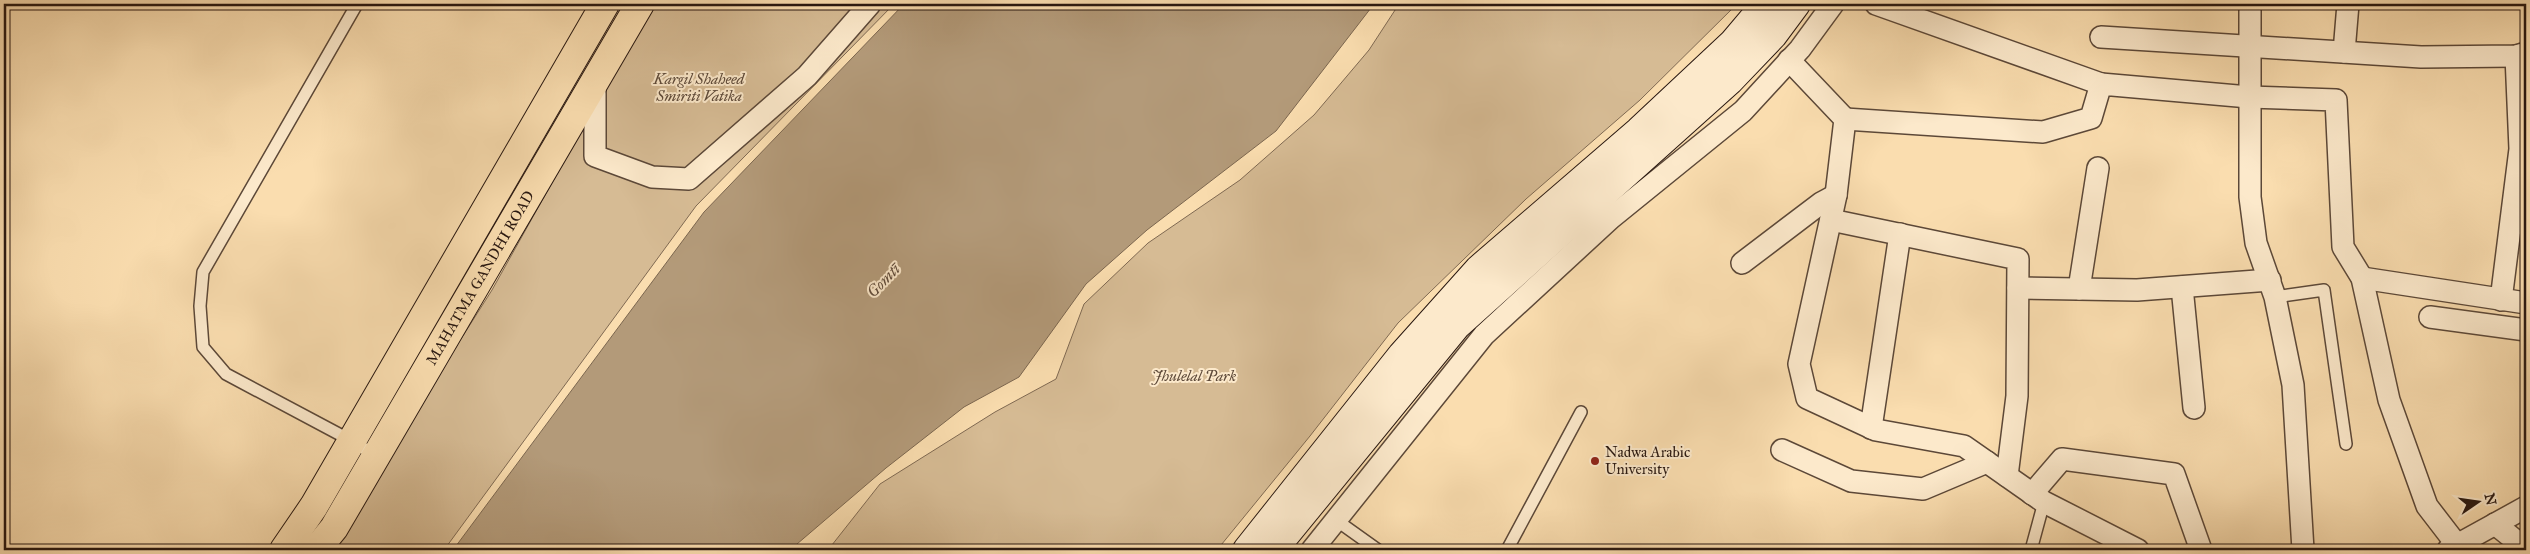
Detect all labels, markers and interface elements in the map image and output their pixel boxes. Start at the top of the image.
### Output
park label: Kargil Shaheed Smiriti Vatika [653,70,746,105]
street label: MAHATMA GANDHI ROAD [422,187,538,368]
water label: Gomtī [863,258,906,301]
park label: Jhulelal Park [1151,367,1236,385]
place label: Nadwa Arabic University [1605,443,1690,478]
marker: Nadwa Arabic University [1589,455,1601,467]
north arrow [2452,476,2502,526]
text: N [2481,491,2500,507]

